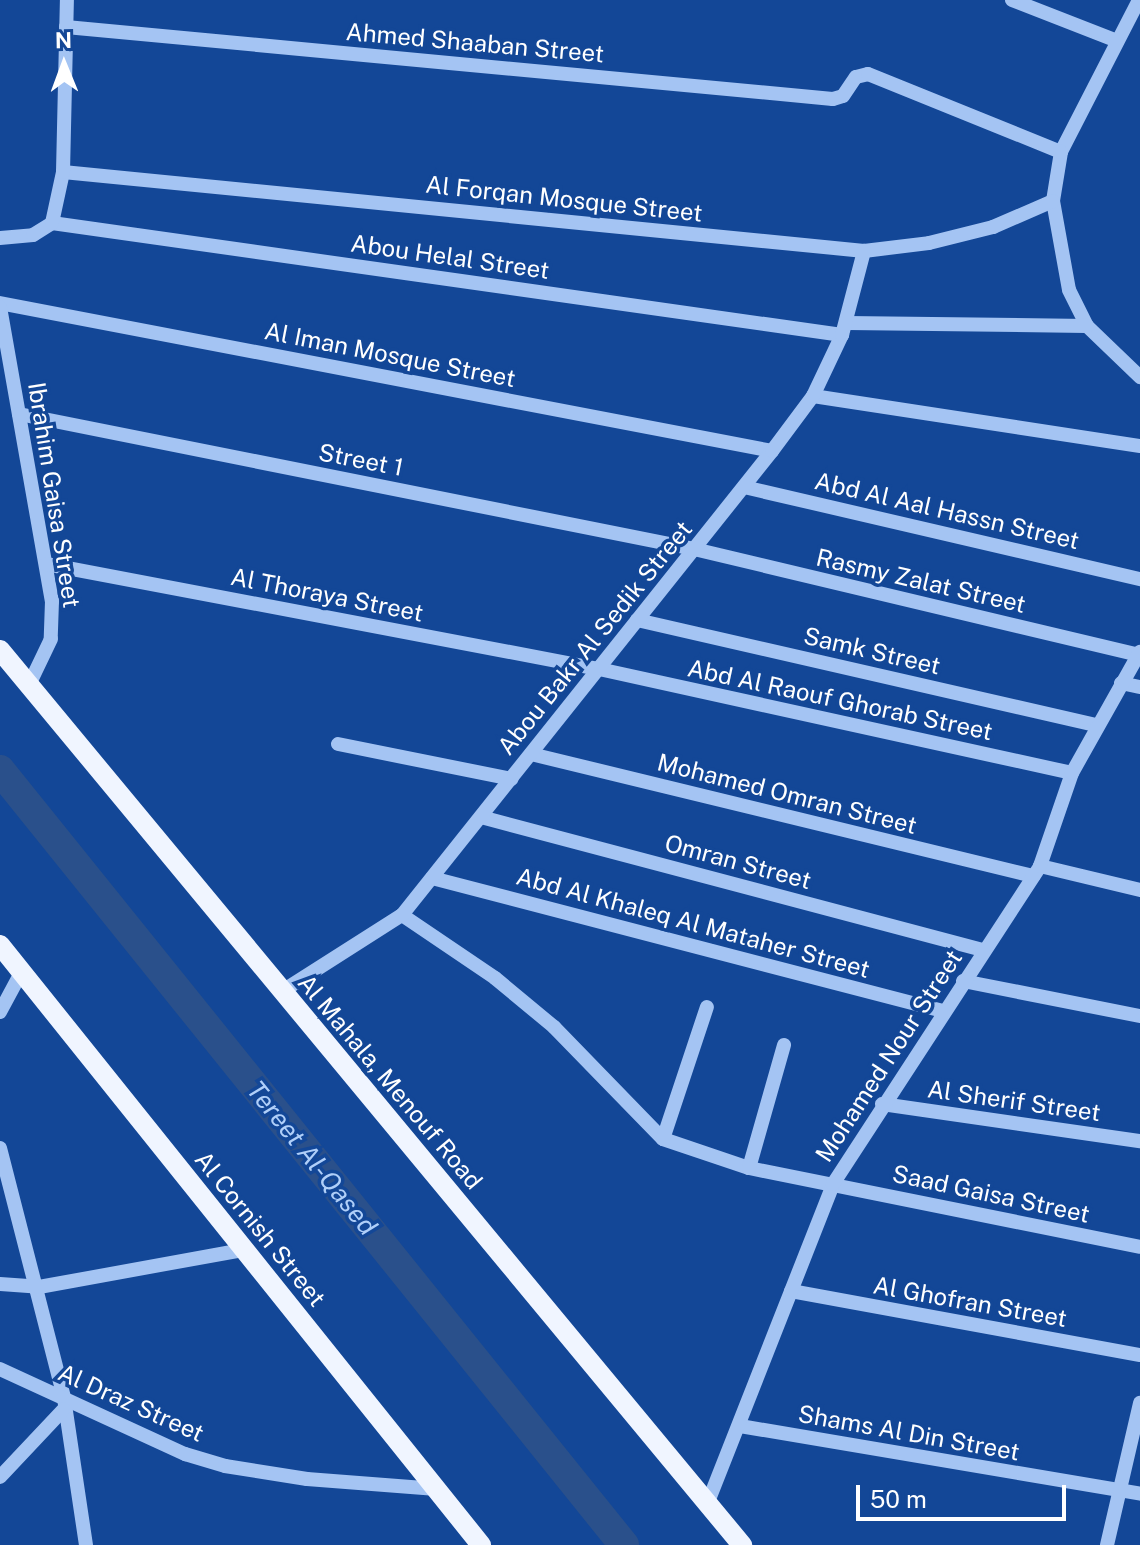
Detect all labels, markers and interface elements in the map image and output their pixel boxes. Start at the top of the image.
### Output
street label: Ahmed Shaaban Street [345,17,605,69]
north arrow [24,24,104,104]
text: N [55,27,72,53]
street label: Al Forqan Mosque Street [424,170,704,228]
street label: Abou Helal Street [349,229,551,285]
street label: Al Iman Mosque Street [262,317,518,393]
street label: Ibrahim Gaisa Street [22,380,86,610]
street label: Street 1 [316,438,406,482]
street label: Abd Al Aal Hassn Street [812,467,1082,555]
street label: Abou Bakr Al Sedik Street [492,515,698,761]
street label: Rasmy Zalat Street [813,543,1029,619]
street label: Al Thoraya Street [228,562,426,628]
street label: Samk Street [801,621,943,681]
street label: Abd Al Raouf Ghorab Street [685,654,995,746]
street label: Mohamed Omran Street [654,748,920,840]
street label: Omran Street [662,829,814,895]
street label: Abd Al Khaleq Al Mataher Street [513,862,873,984]
street label: Mohamed Nour Street [810,945,968,1167]
street label: Al Mahala, Menouf Road [292,969,488,1195]
water label: Tereet Al-Qased [240,1075,384,1241]
street label: Al Sherif Street [926,1075,1102,1127]
street label: Al Cornish Street [189,1146,331,1312]
street label: Saad Gaisa Street [890,1159,1092,1229]
street label: Al Ghofran Street [871,1271,1069,1333]
street label: Al Draz Street [54,1358,208,1448]
street label: Shams Al Din Street [796,1399,1022,1467]
scale bar [860,1469,1070,1519]
text: 50 m [870,1485,927,1513]

